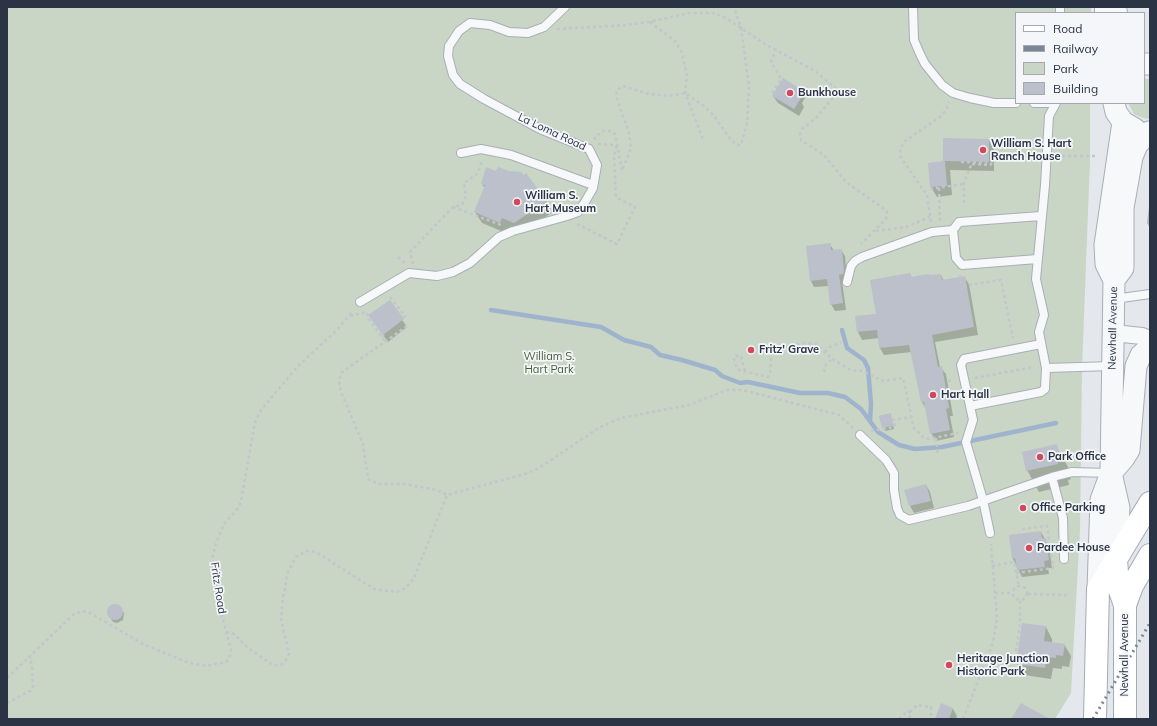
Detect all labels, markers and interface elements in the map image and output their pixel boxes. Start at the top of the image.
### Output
legend [1015,12,1145,104]
text: Road [1053,21,1082,36]
text: Railway [1053,41,1098,56]
text: Park [1053,61,1078,76]
text: Building [1053,81,1098,96]
place label: Bunkhouse [798,86,856,100]
marker: Bunkhouse [785,88,795,98]
street label: La Loma Road [516,110,588,154]
place label: William S. Hart Ranch House [991,137,1071,163]
marker: William S. Hart Ranch House [978,145,988,155]
place label: William S. Hart Museum [525,189,596,215]
marker: William S. Hart Museum [512,197,522,207]
street label: Newhall Avenue [1106,286,1120,370]
place label: Fritz' Grave [759,343,819,357]
marker: Fritz' Grave [746,345,756,355]
park label: William S. Hart Park [523,350,575,376]
place label: Hart Hall [941,388,989,402]
marker: Hart Hall [928,390,938,400]
place label: Park Office [1048,450,1106,464]
marker: Park Office [1035,452,1045,462]
place label: Office Parking [1031,501,1105,515]
marker: Office Parking [1018,503,1028,513]
place label: Pardee House [1037,541,1110,555]
marker: Pardee House [1024,543,1034,553]
street label: Fritz Road [207,561,229,615]
street label: Newhall Avenue [1118,613,1132,697]
place label: Heritage Junction Historic Park [957,652,1049,678]
marker: Heritage Junction Historic Park [944,660,954,670]

